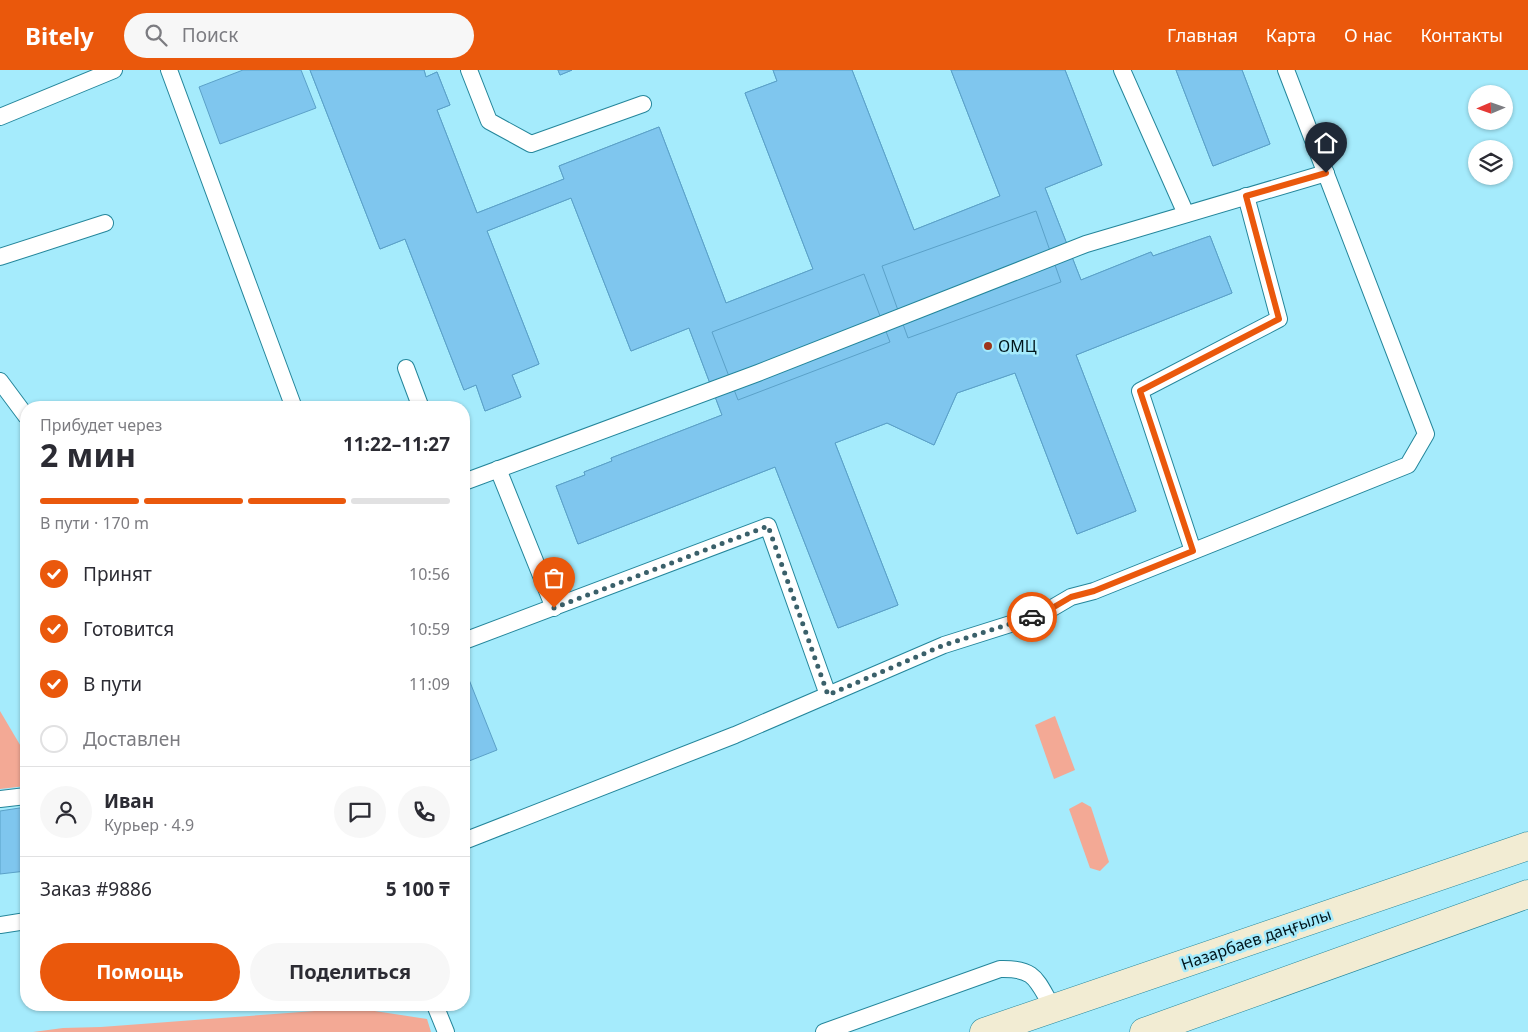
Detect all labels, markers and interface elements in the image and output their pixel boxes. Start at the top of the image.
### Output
search box [124,13,474,58]
text: Bitely [25,19,94,52]
icon: search [142,21,170,49]
text: Поиск [182,22,238,48]
text: Главная [1167,23,1238,47]
text: Карта [1266,23,1316,47]
text: О нас [1344,23,1392,47]
text: Контакты [1420,23,1503,47]
north arrow [1468,85,1512,130]
map controls [1468,85,1513,185]
pin [1305,122,1347,173]
icon: home [1312,129,1340,157]
button: layers [1468,140,1513,185]
place label: ОМЦ [998,335,1037,357]
marker: ОМЦ [982,340,994,352]
text: Прибудет через [40,414,162,436]
text: 11:22–11:27 [343,431,450,457]
text: 2 мин [40,433,136,476]
text: В пути · 170 m [40,512,149,534]
pin [533,557,575,608]
icon: check [40,560,68,588]
text: Принят [83,561,152,587]
text: 10:56 [409,563,450,585]
icon: bag [540,564,568,592]
courier [1007,592,1057,642]
icon: car [1018,603,1046,631]
icon: check [40,615,68,643]
text: Готовится [83,616,174,642]
text: 10:59 [409,618,450,640]
icon: check [40,670,68,698]
text: В пути [83,671,142,697]
text: 11:09 [409,673,450,695]
text: Доставлен [83,726,181,752]
button: person [40,786,92,838]
button: chat [334,786,386,838]
button: phone [398,786,450,838]
text: Иван [104,788,154,814]
text: Курьер · 4.9 [104,814,194,836]
text: Заказ #9886 [40,876,152,902]
text: 5 100 ₸ [386,876,450,902]
street label: Назарбаев даңғылы [1178,903,1334,975]
button: Помощь [40,943,240,1001]
button: Поделиться [250,943,450,1001]

